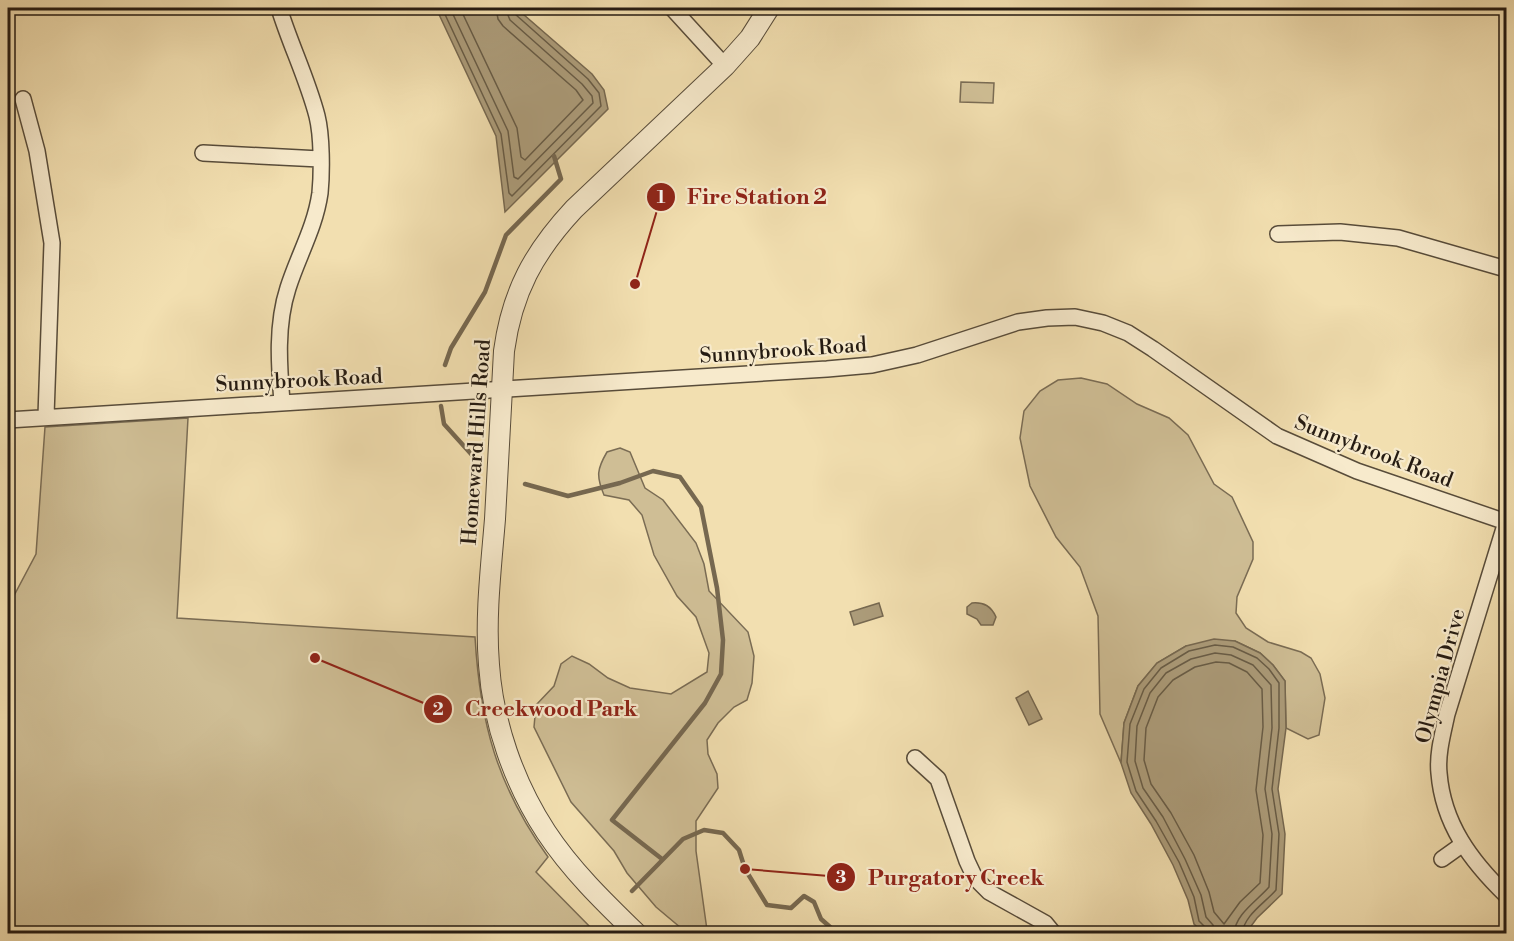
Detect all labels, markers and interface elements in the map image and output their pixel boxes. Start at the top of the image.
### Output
callout: Fire Station 2 [646,177,839,217]
text: Fire Station 2 [687,184,827,211]
text: 1 [657,186,666,209]
street label: Sunnybrook Road [699,332,868,370]
street label: Homeward Hills Road [457,338,497,546]
street label: Sunnybrook Road [215,364,383,398]
street label: Sunnybrook Road [1291,410,1457,494]
street label: Olympia Drive [1410,606,1471,747]
callout: Creekwood Park [423,689,649,729]
text: Creekwood Park [465,696,638,723]
text: 2 [432,698,444,721]
callout: Purgatory Creek [826,857,1056,897]
text: Purgatory Creek [868,865,1044,892]
text: 3 [836,866,847,889]

